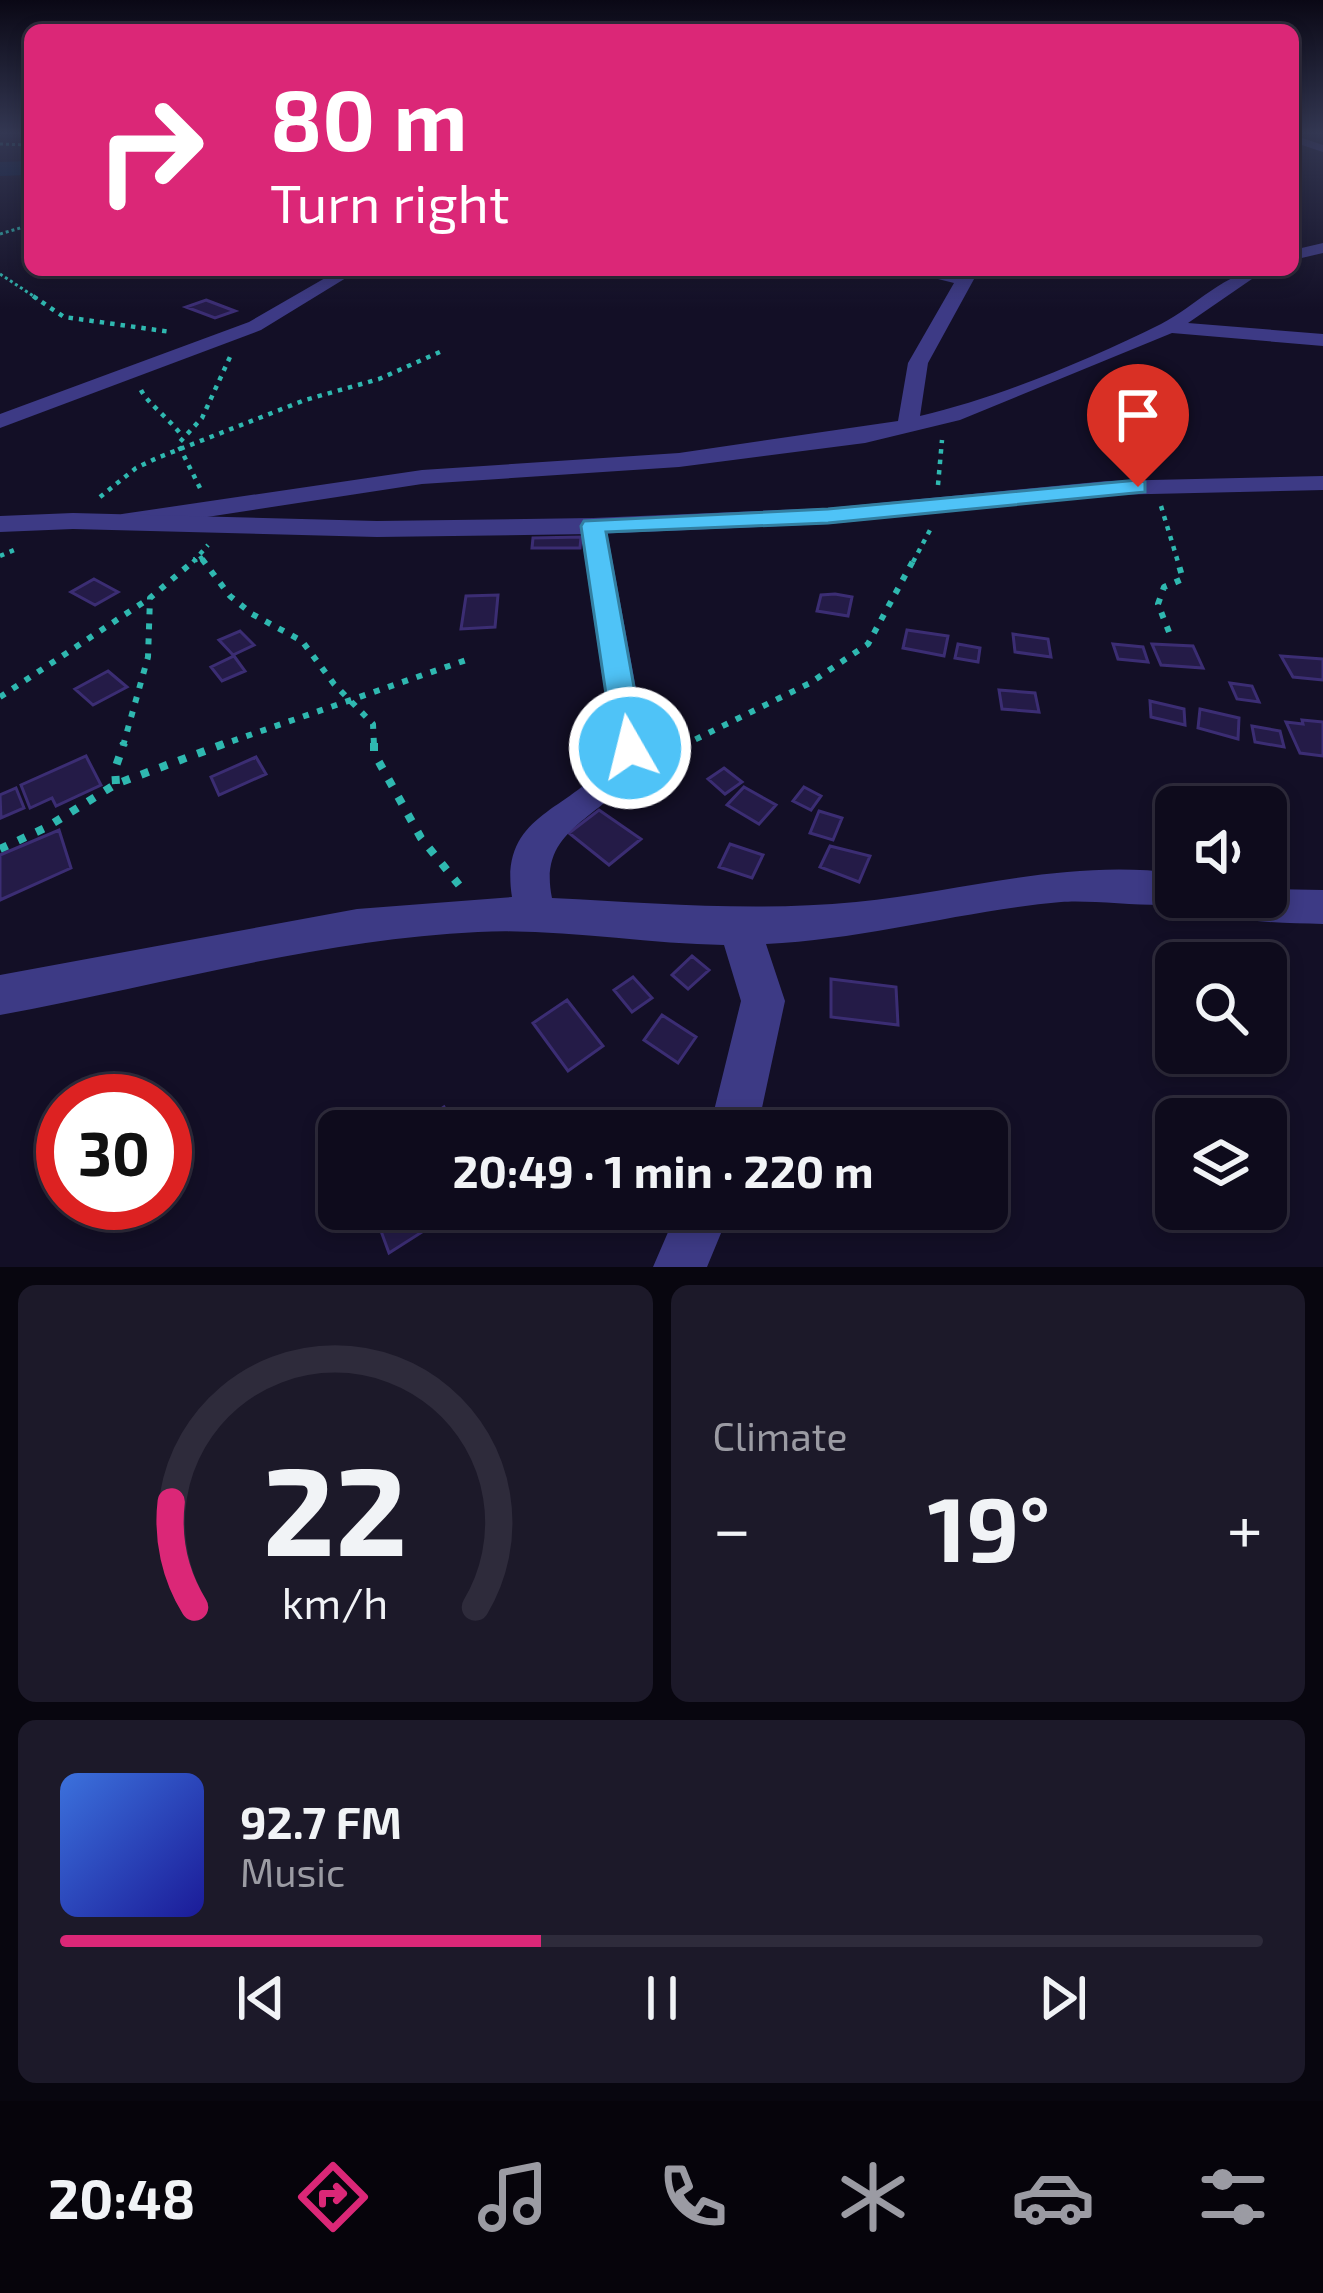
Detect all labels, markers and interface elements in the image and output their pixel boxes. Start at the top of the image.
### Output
text: 80 m [270,67,467,168]
icon: right [72,72,228,228]
text: Turn right [270,169,510,234]
pin [1087,364,1189,487]
icon: arrive [1105,382,1171,448]
position arrow [567,685,693,811]
map controls [1155,786,1287,1230]
button: sound [1155,786,1287,918]
button: search [1155,942,1287,1074]
speed limit sign: 30 [36,1074,192,1230]
button: layers [1155,1098,1287,1230]
text: 20:49 · 1 min · 220 m [452,1143,874,1197]
text: Climate [713,1412,847,1459]
text: 22 [263,1431,408,1581]
text: 19° [927,1472,1050,1580]
text: − [713,1487,751,1566]
text: + [1227,1487,1263,1566]
text: km/h [282,1575,388,1627]
text: 92.7 FM [240,1794,402,1848]
text: Music [240,1848,345,1895]
icon: previous [228,1965,294,2031]
icon: pause [629,1965,695,2031]
icon: next [1030,1965,1096,2031]
icon: directions [291,2155,375,2239]
icon: music [471,2155,555,2239]
icon: phone [651,2155,735,2239]
icon: climate [831,2155,915,2239]
icon: car [1011,2155,1095,2239]
icon: filters [1191,2155,1275,2239]
text: 20:48 [48,2165,195,2230]

